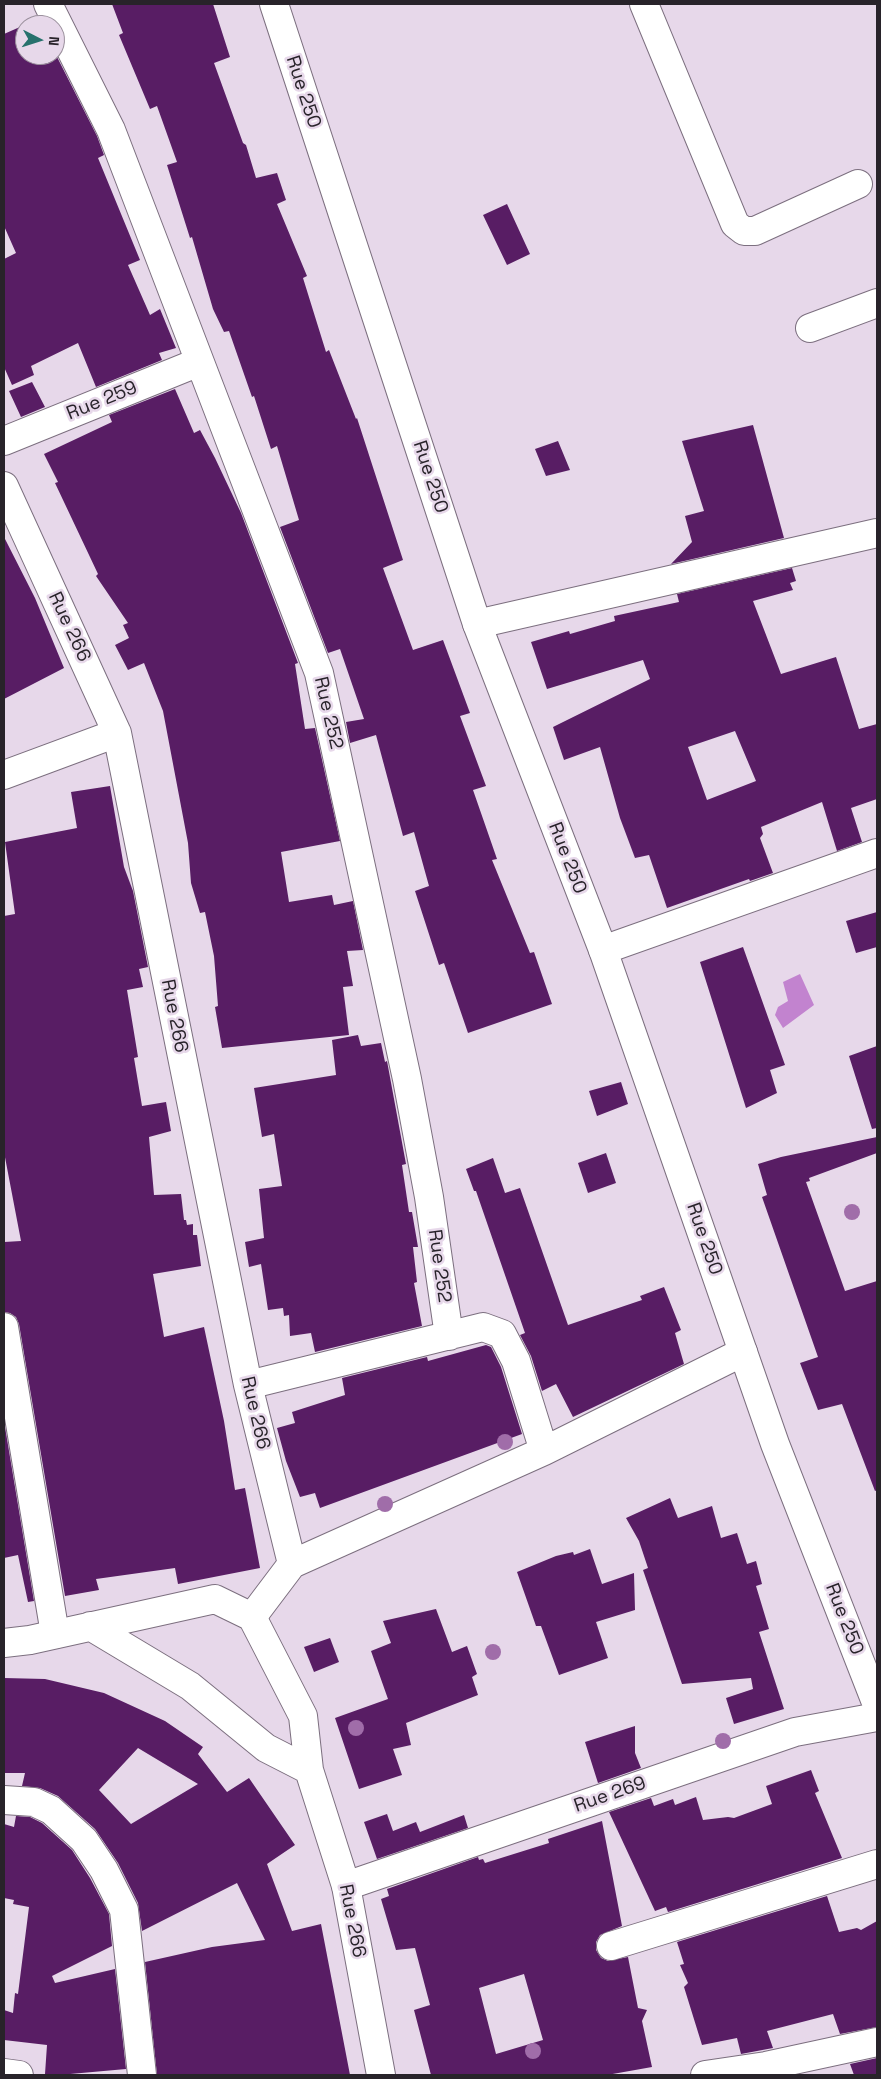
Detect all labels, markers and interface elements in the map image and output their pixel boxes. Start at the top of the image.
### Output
north arrow [15,15,65,65]
text: N [45,36,63,47]
street label: Rue 250 [281,53,325,131]
street label: Rue 259 [63,377,141,425]
street label: Rue 250 [408,438,452,516]
street label: Rue 266 [43,588,95,666]
street label: Rue 252 [309,674,347,752]
street label: Rue 250 [543,819,591,897]
street label: Rue 266 [156,977,192,1055]
street label: Rue 250 [681,1200,727,1278]
street label: Rue 252 [423,1228,455,1304]
street label: Rue 266 [236,1374,274,1452]
street label: Rue 250 [820,1580,868,1658]
street label: Rue 269 [571,1772,649,1818]
street label: Rue 266 [334,1882,370,1960]

